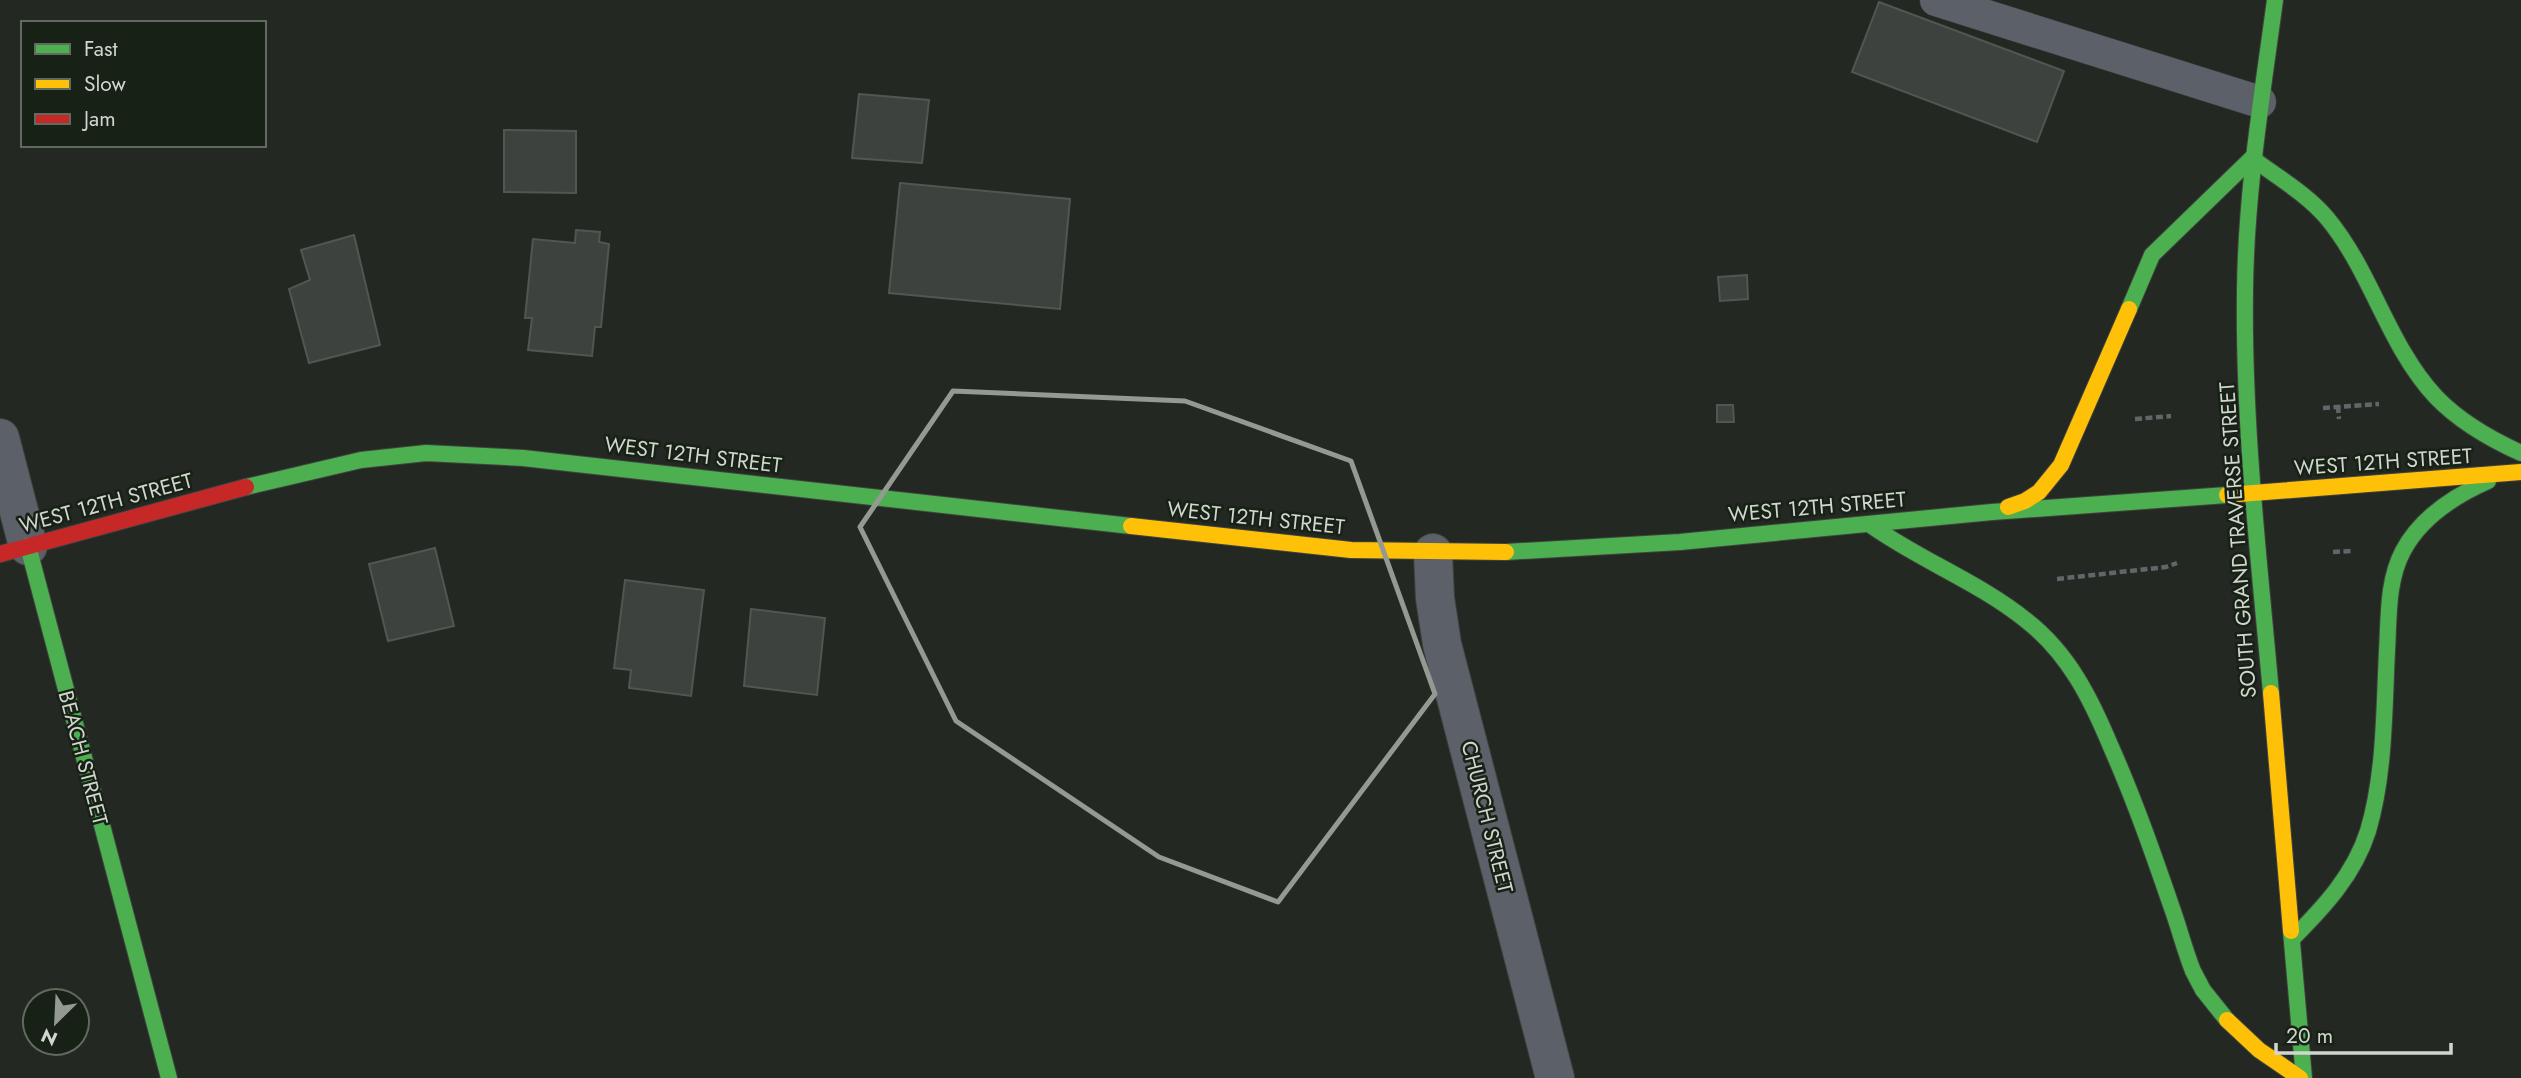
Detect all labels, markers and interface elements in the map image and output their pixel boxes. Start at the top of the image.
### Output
legend [21,21,266,147]
text: Fast [84,34,117,64]
text: Slow [84,69,126,99]
text: Jam [81,104,116,134]
street label: SOUTH GRAND TRAVERSE STREET [2212,381,2264,699]
street label: WEST 12TH STREET [603,429,784,481]
street label: WEST 12TH STREET [2293,441,2473,483]
street label: WEST 12TH STREET [16,465,196,541]
street label: WEST 12TH STREET [1727,484,1907,530]
street label: WEST 12TH STREET [1166,494,1346,542]
street label: BEACH STREET [51,687,115,829]
street label: CHURCH STREET [1454,738,1520,896]
north arrow [21,987,91,1057]
scale bar [2276,1012,2451,1056]
text: 20 m [2286,1021,2333,1051]
text: N [37,1022,62,1052]

